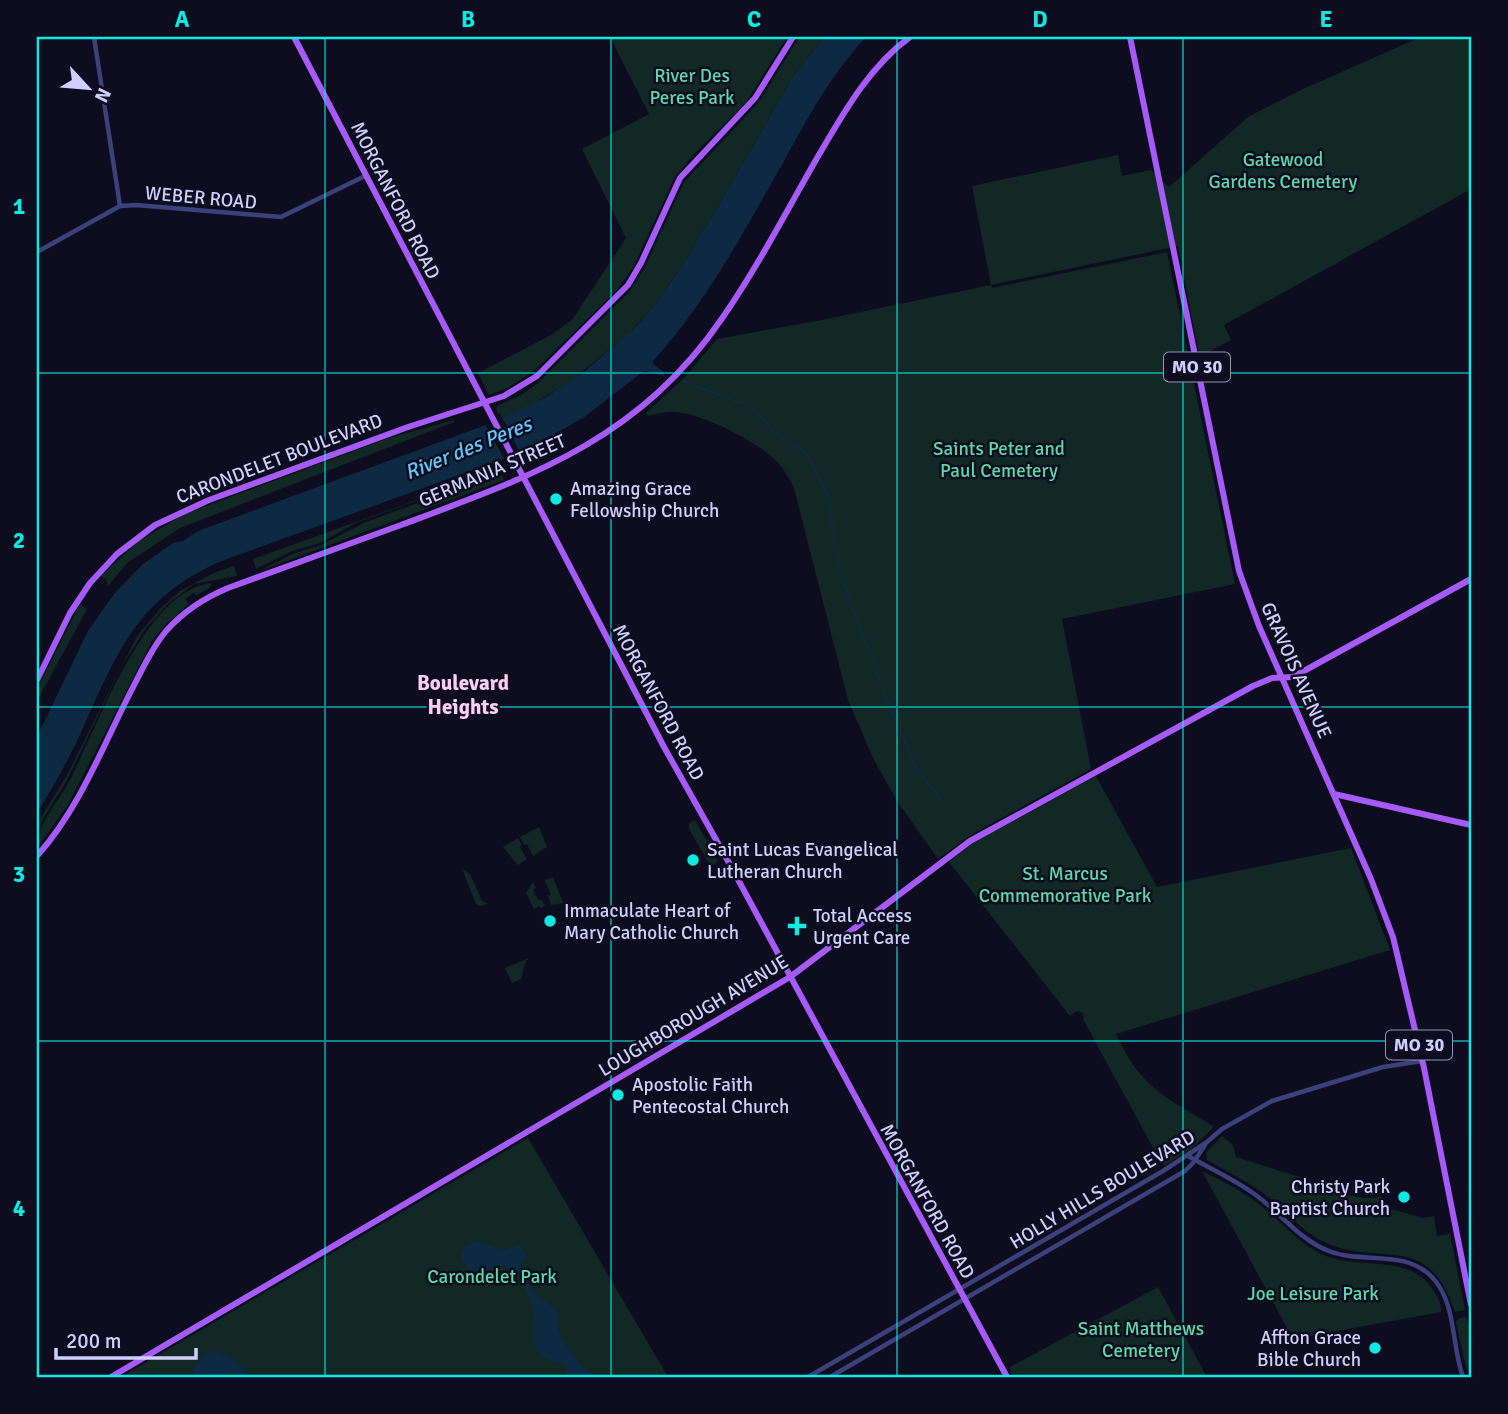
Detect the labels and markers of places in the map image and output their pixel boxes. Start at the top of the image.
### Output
place label: Amazing Grace Fellowship Church [570,477,719,523]
marker: Amazing Grace Fellowship Church [548,491,564,507]
place label: Saint Lucas Evangelical Lutheran Church [707,838,898,884]
marker: Saint Lucas Evangelical Lutheran Church [685,852,701,868]
place label: Immaculate Heart of Mary Catholic Church [564,899,739,945]
place label: Total Access Urgent Care [813,904,912,950]
marker: Immaculate Heart of Mary Catholic Church [542,913,558,929]
marker: Total Access Urgent Care [787,916,807,936]
place label: Apostolic Faith Pentecostal Church [632,1073,789,1119]
marker: Apostolic Faith Pentecostal Church [610,1087,626,1103]
place label: Christy Park Baptist Church [1270,1175,1390,1221]
marker: Christy Park Baptist Church [1396,1189,1412,1205]
place label: Affton Grace Bible Church [1257,1326,1361,1372]
marker: Affton Grace Bible Church [1367,1340,1383,1356]

